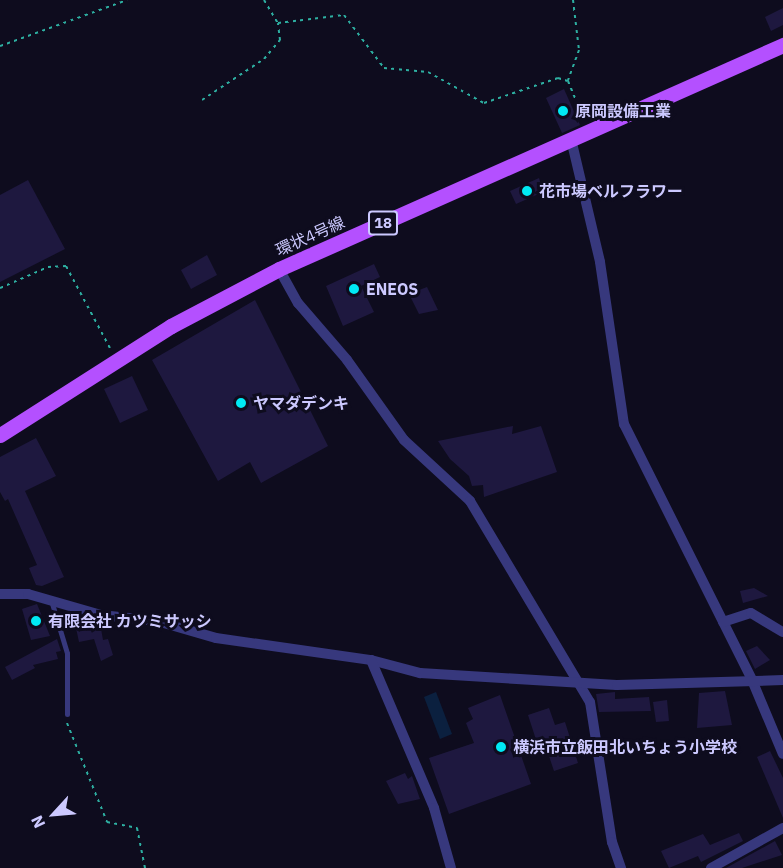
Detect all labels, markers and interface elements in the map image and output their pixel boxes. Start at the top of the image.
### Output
place label: 原岡設備工業 [575,101,671,121]
marker: 原岡設備工業 [556,104,570,118]
place label: 花市場ベルフラワー [539,181,683,201]
marker: 花市場ベルフラワー [520,184,534,198]
road number: 18 [368,211,398,235]
street label: 環状4号線 [272,212,348,260]
place label: ENEOS [366,279,418,299]
marker: ENEOS [347,282,361,296]
place label: ヤマダデンキ [253,393,349,413]
marker: ヤマダデンキ [234,396,248,410]
place label: 有限会社 カツミサッシ [48,611,212,631]
marker: 有限会社 カツミサッシ [29,614,43,628]
place label: 横浜市立飯田北いちょう小学校 [513,737,737,757]
marker: 横浜市立飯田北いちょう小学校 [494,740,508,754]
north arrow [24,784,84,844]
text: N [26,812,49,831]

